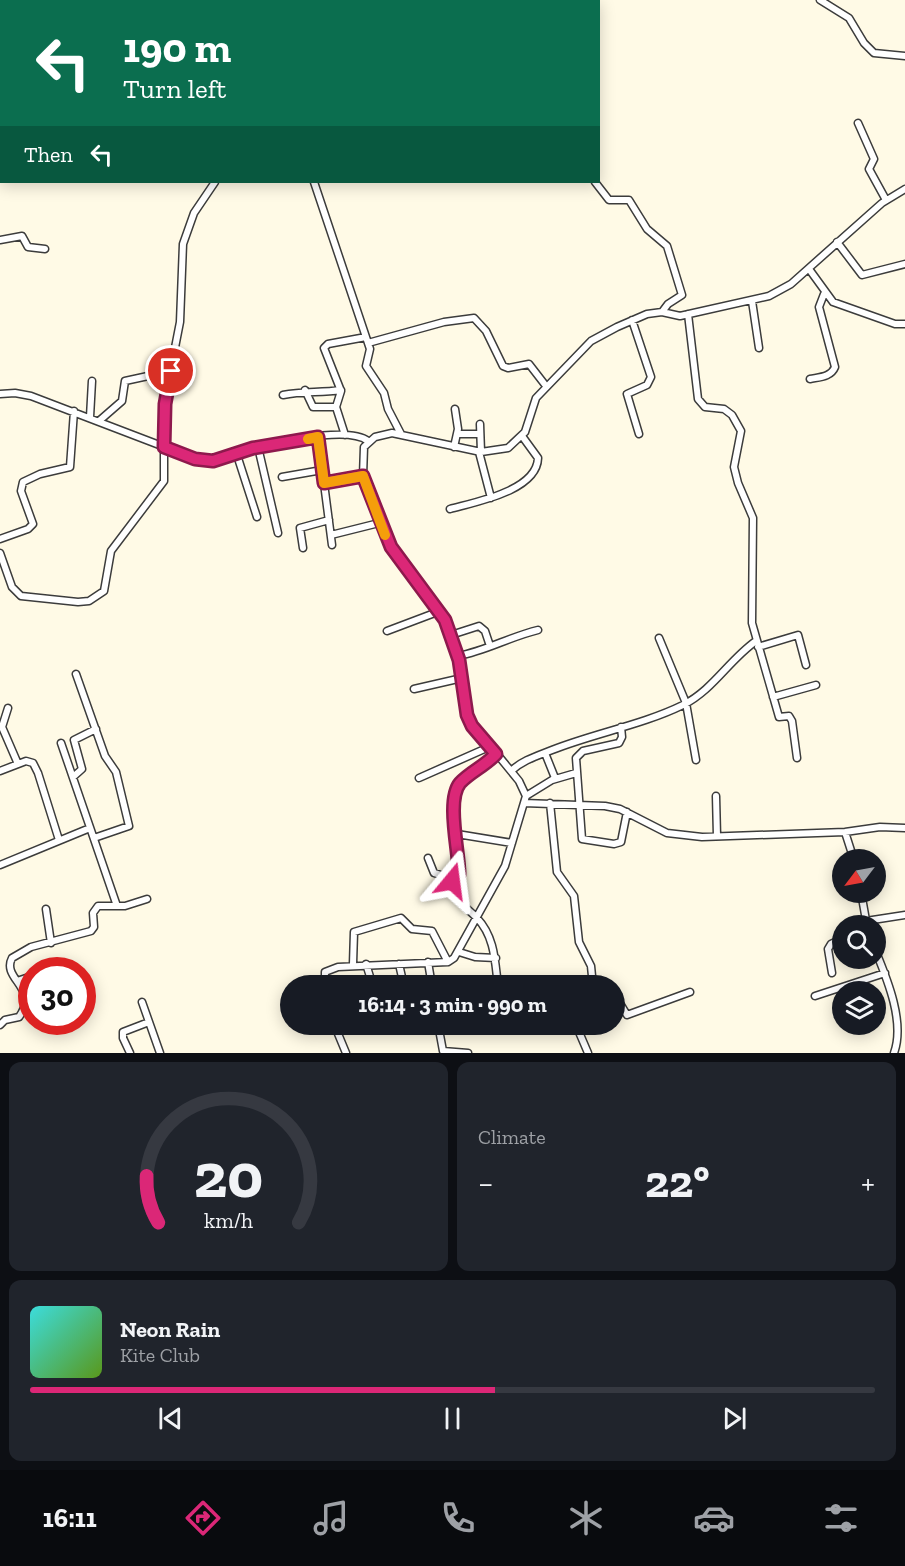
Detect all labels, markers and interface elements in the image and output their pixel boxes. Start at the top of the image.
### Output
text: 190 m [123,22,231,73]
icon: left [24,24,102,102]
text: Turn left [123,73,226,105]
icon: left [85,138,118,171]
text: Then [24,141,73,168]
pin [145,345,196,396]
icon: arrive [154,354,187,387]
position arrow [420,849,484,913]
north arrow [832,849,886,903]
map controls [832,849,886,1035]
button: search [832,915,886,969]
speed limit sign: 30 [18,957,96,1035]
button: layers [832,981,886,1035]
text: 16:14 · 3 min · 990 m [358,991,547,1018]
text: Climate [478,1125,546,1149]
text: 20 [194,1138,263,1213]
text: 22° [645,1155,710,1209]
text: − [478,1163,493,1202]
text: + [861,1163,875,1202]
text: km/h [204,1209,253,1234]
text: Neon Rain [120,1316,220,1343]
text: Kite Club [120,1343,200,1367]
icon: previous [154,1402,187,1435]
icon: pause [436,1402,469,1435]
icon: next [718,1402,751,1435]
icon: directions [182,1497,224,1539]
icon: music [310,1497,352,1539]
icon: phone [437,1497,479,1539]
icon: climate [565,1497,607,1539]
icon: car [693,1497,735,1539]
icon: filters [820,1497,862,1539]
text: 16:11 [43,1502,97,1534]

